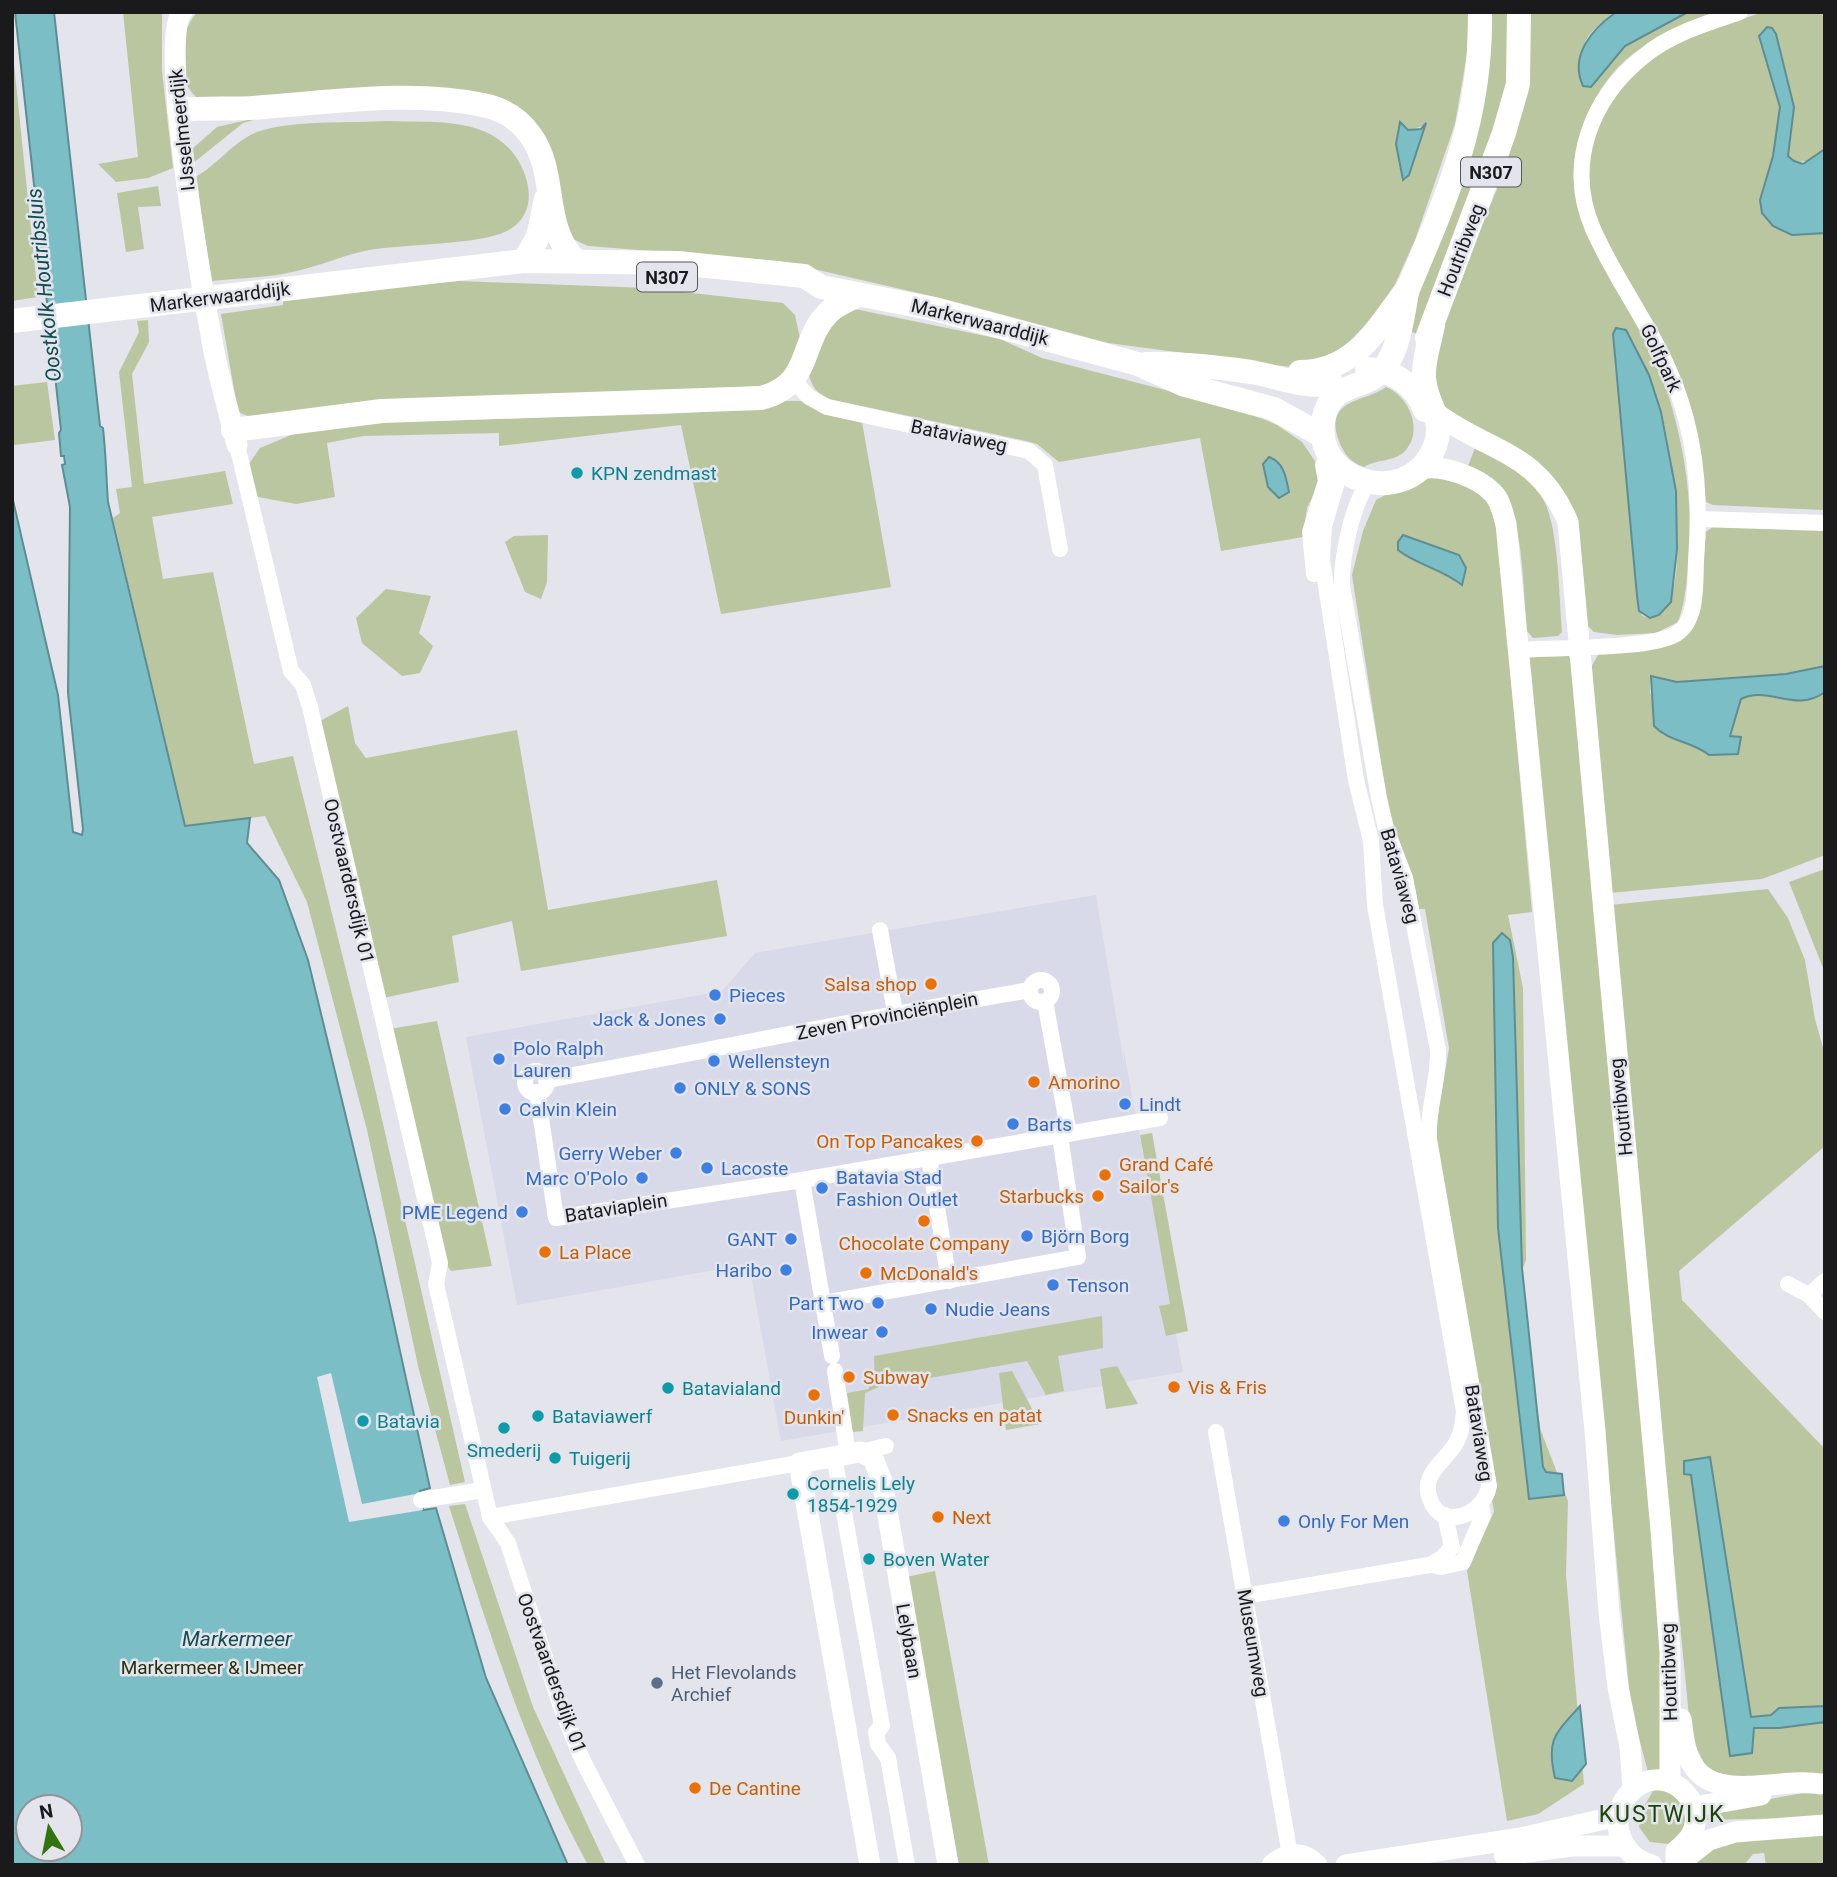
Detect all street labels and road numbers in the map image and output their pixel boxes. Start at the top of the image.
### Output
street label: IJsselmeerdijk [164,67,200,192]
road number: N307 [1461,158,1521,187]
street label: Houtribweg [1433,200,1489,300]
road number: N307 [637,262,697,292]
street label: Markerwaarddijk [149,277,292,317]
street label: Markerwaarddijk [909,294,1052,350]
street label: Golfpark [1635,320,1687,396]
street label: Bataviaweg [909,415,1009,457]
street label: Oostvaardersdijk 01 [319,796,379,966]
street label: Bataviaweg [1375,826,1425,926]
street label: Zeven Provinciënplein [794,987,980,1045]
street label: Houtribweg [1604,1057,1638,1157]
street label: Bataviaplein [563,1189,669,1227]
street label: Bataviaweg [1460,1383,1498,1483]
street label: Museumweg [1232,1587,1274,1699]
street label: Oostvaardersdijk 01 [512,1590,592,1756]
street label: Lelybaan [891,1602,927,1680]
street label: Houtribweg [1656,1623,1682,1721]

